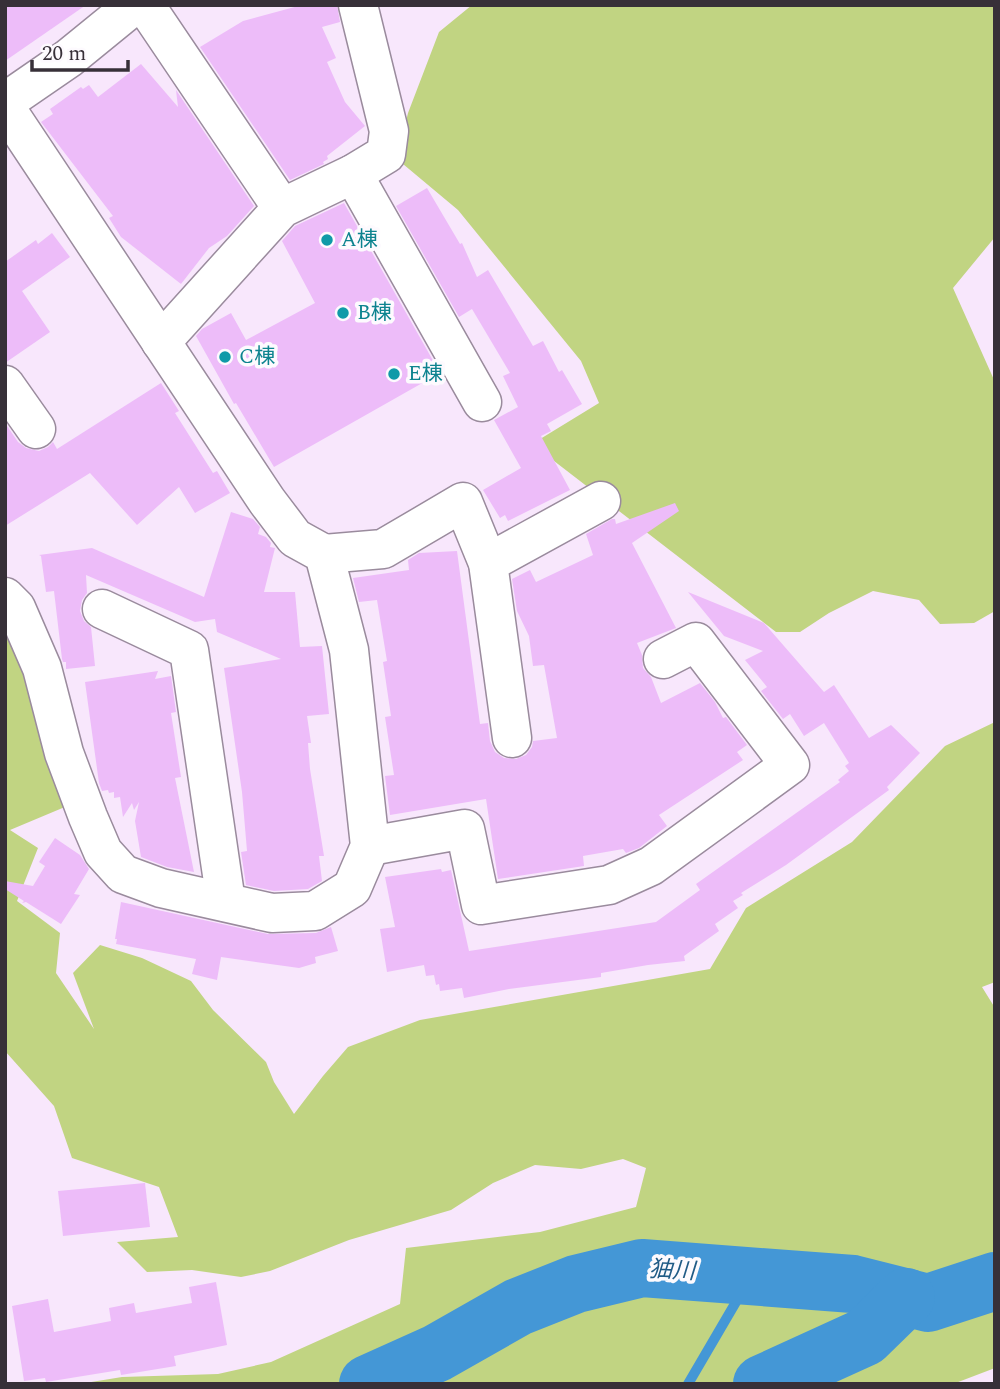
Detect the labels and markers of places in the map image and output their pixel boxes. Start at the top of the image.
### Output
place label: A棟 [341,224,378,256]
marker: A棟 [319,232,335,248]
place label: B棟 [357,297,392,329]
marker: B棟 [335,305,351,321]
place label: C棟 [239,341,275,373]
marker: C棟 [217,349,233,365]
place label: E棟 [408,358,443,390]
marker: E棟 [386,366,402,382]

